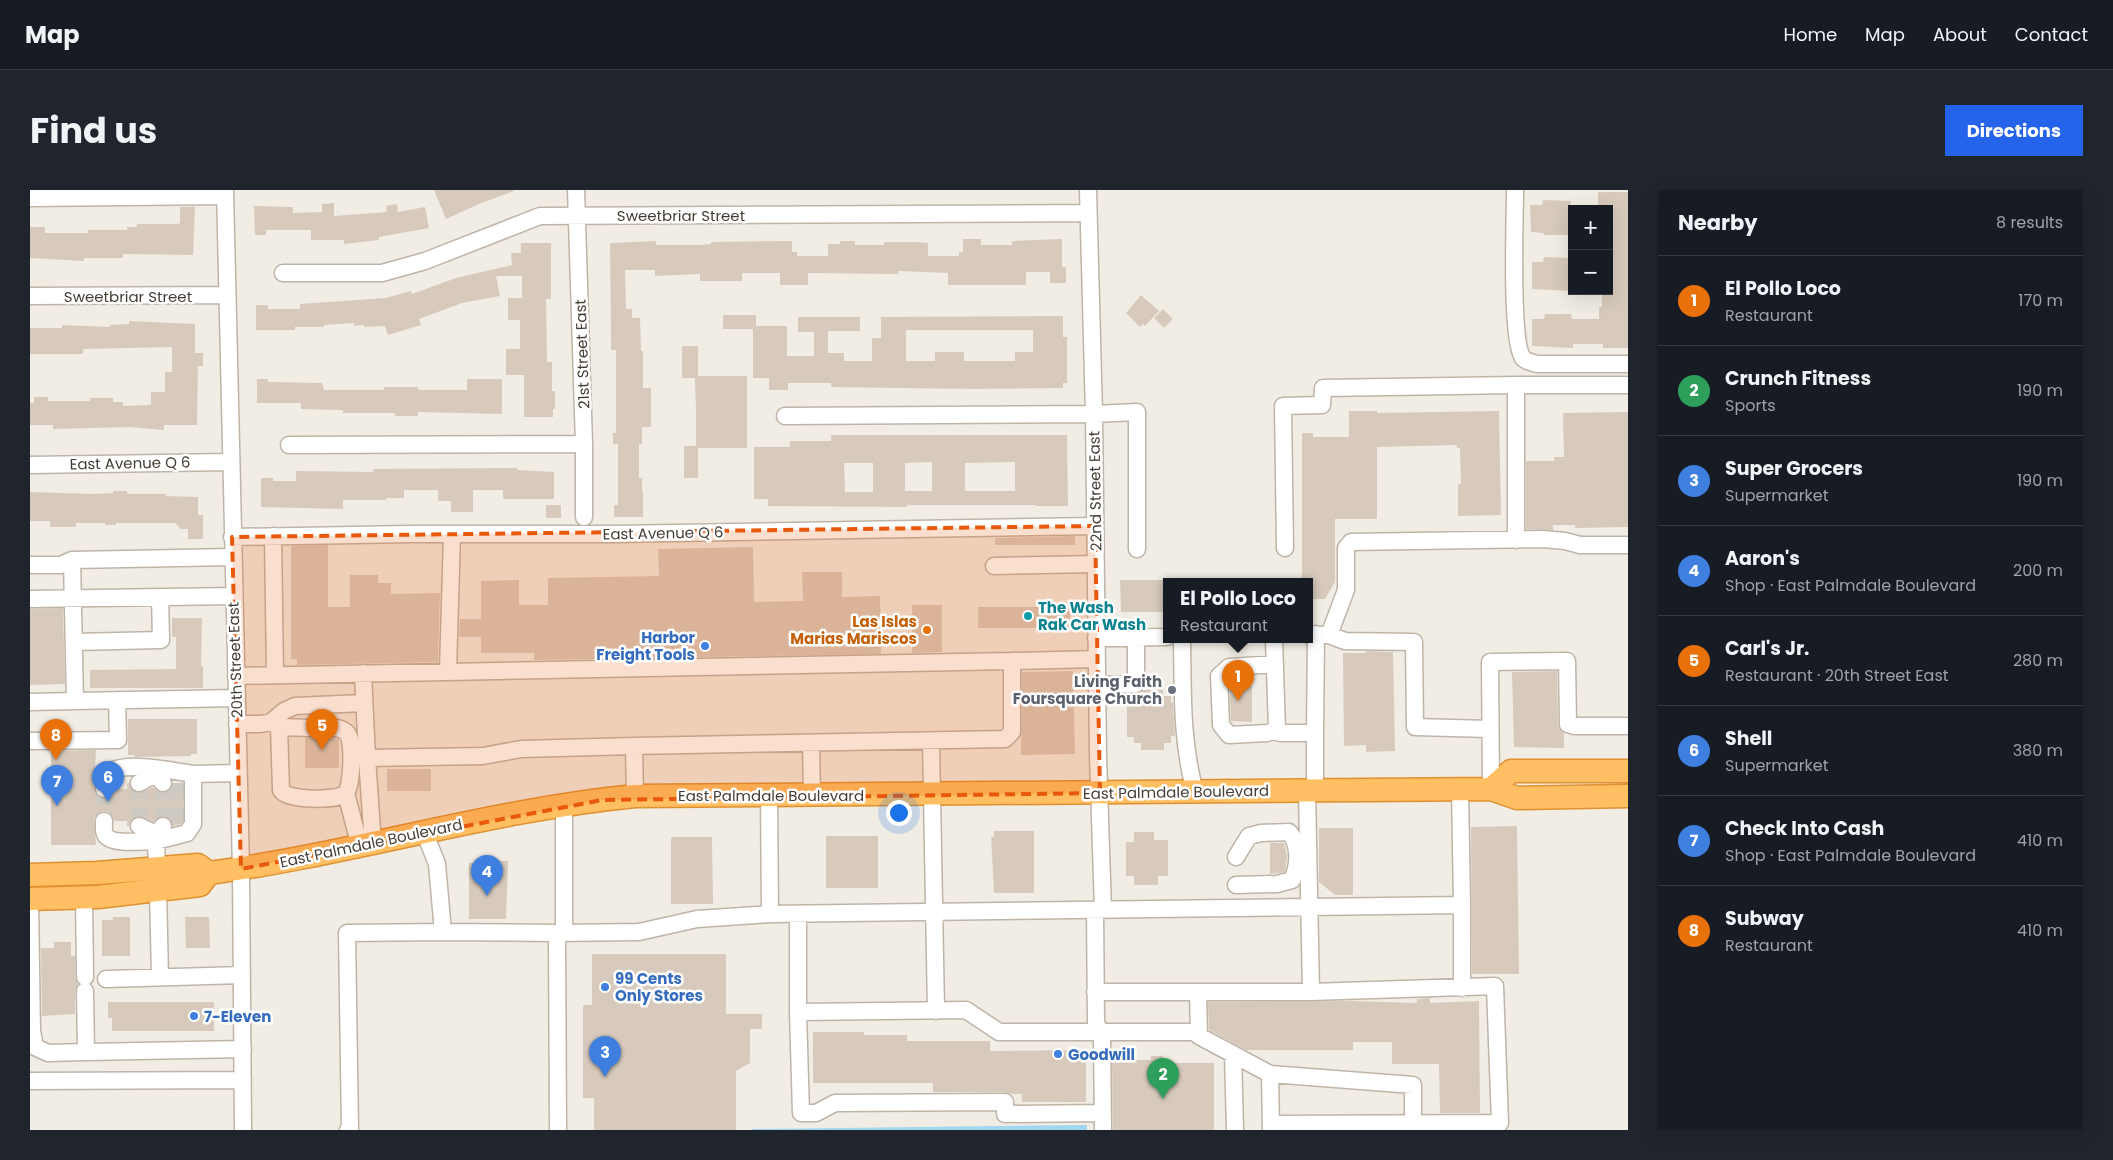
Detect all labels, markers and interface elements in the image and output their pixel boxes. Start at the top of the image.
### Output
text: Map [25,18,80,51]
text: Home [1783,22,1837,47]
text: Map [1865,22,1905,47]
text: About [1933,22,1987,47]
text: Contact [2015,22,2088,47]
button: Directions [1945,105,2083,156]
text: Find us [30,106,157,155]
street label: Sweetbriar Street [617,205,745,226]
map controls [1568,205,1613,295]
button: + [1568,205,1613,250]
text: Nearby [1678,208,1758,237]
text: 8 results [1996,211,2063,234]
button: − [1568,250,1613,295]
text: El Pollo Loco [1725,275,1841,302]
street label: Sweetbriar Street [64,286,192,307]
text: 1 [1691,289,1697,312]
text: 170 m [2018,289,2063,312]
street label: 21st Street East [570,299,594,409]
text: Restaurant [1725,304,1813,327]
text: Crunch Fitness [1725,365,1871,392]
text: 2 [1689,379,1699,402]
text: 190 m [2017,379,2063,402]
text: Sports [1725,394,1776,417]
street label: 22nd Street East [1083,431,1107,551]
street label: East Avenue Q 6 [69,451,191,475]
text: Super Grocers [1725,455,1863,482]
text: 3 [1689,469,1699,492]
text: 190 m [2017,469,2063,492]
text: Supermarket [1725,484,1829,507]
street label: East Avenue Q 6 [602,521,724,545]
text: Aaron's [1725,545,1800,572]
text: 4 [1689,559,1699,582]
text: 200 m [2013,559,2063,582]
text: Shop · East Palmdale Boulevard [1725,574,1976,597]
popup [1163,578,1313,643]
text: El Pollo Loco [1180,585,1296,612]
place label: The Wash Rak Car Wash [1038,597,1146,635]
street label: 20th Street East [222,602,248,718]
marker: The Wash Rak Car Wash [1022,610,1034,622]
place label: Las Islas Marias Mariscos [790,611,917,649]
text: Restaurant [1180,614,1268,637]
marker: Las Islas Marias Mariscos [921,624,933,636]
place label: Harbor Freight Tools [596,627,696,665]
text: Carl's Jr. [1725,635,1809,662]
marker: Harbor Freight Tools [699,640,711,652]
text: 5 [1689,649,1699,672]
text: 280 m [2013,649,2063,672]
pin: 1 [1222,660,1254,701]
text: Restaurant · 20th Street East [1725,664,1949,687]
place label: Living Faith Foursquare Church [1013,671,1162,709]
marker: Living Faith Foursquare Church [1166,684,1178,696]
pin: 5 [306,709,338,750]
pin: 8 [40,719,72,760]
text: Shell [1725,725,1772,752]
text: 6 [1689,739,1699,762]
text: 380 m [2013,739,2063,762]
text: Supermarket [1725,754,1829,777]
pin: 6 [92,761,124,802]
pin: 7 [41,765,73,806]
street label: East Palmdale Boulevard [1083,780,1269,804]
street label: East Palmdale Boulevard [678,785,864,806]
your location [886,800,912,826]
street label: East Palmdale Boulevard [278,813,464,873]
text: Check Into Cash [1725,815,1884,842]
text: 7 [1690,829,1698,852]
text: 410 m [2017,829,2063,852]
text: Shop · East Palmdale Boulevard [1725,844,1976,867]
pin: 4 [471,855,503,896]
text: Subway [1725,905,1804,932]
text: 8 [1689,919,1699,942]
text: 410 m [2017,919,2063,942]
text: Restaurant [1725,934,1813,957]
place label: 99 Cents Only Stores [615,968,703,1006]
marker: 99 Cents Only Stores [599,981,611,993]
place label: 7-Eleven [204,1006,271,1027]
marker: 7-Eleven [188,1010,200,1022]
pin: 3 [589,1036,621,1077]
place label: Goodwill [1068,1044,1135,1065]
marker: Goodwill [1052,1048,1064,1060]
pin: 2 [1147,1058,1179,1099]

